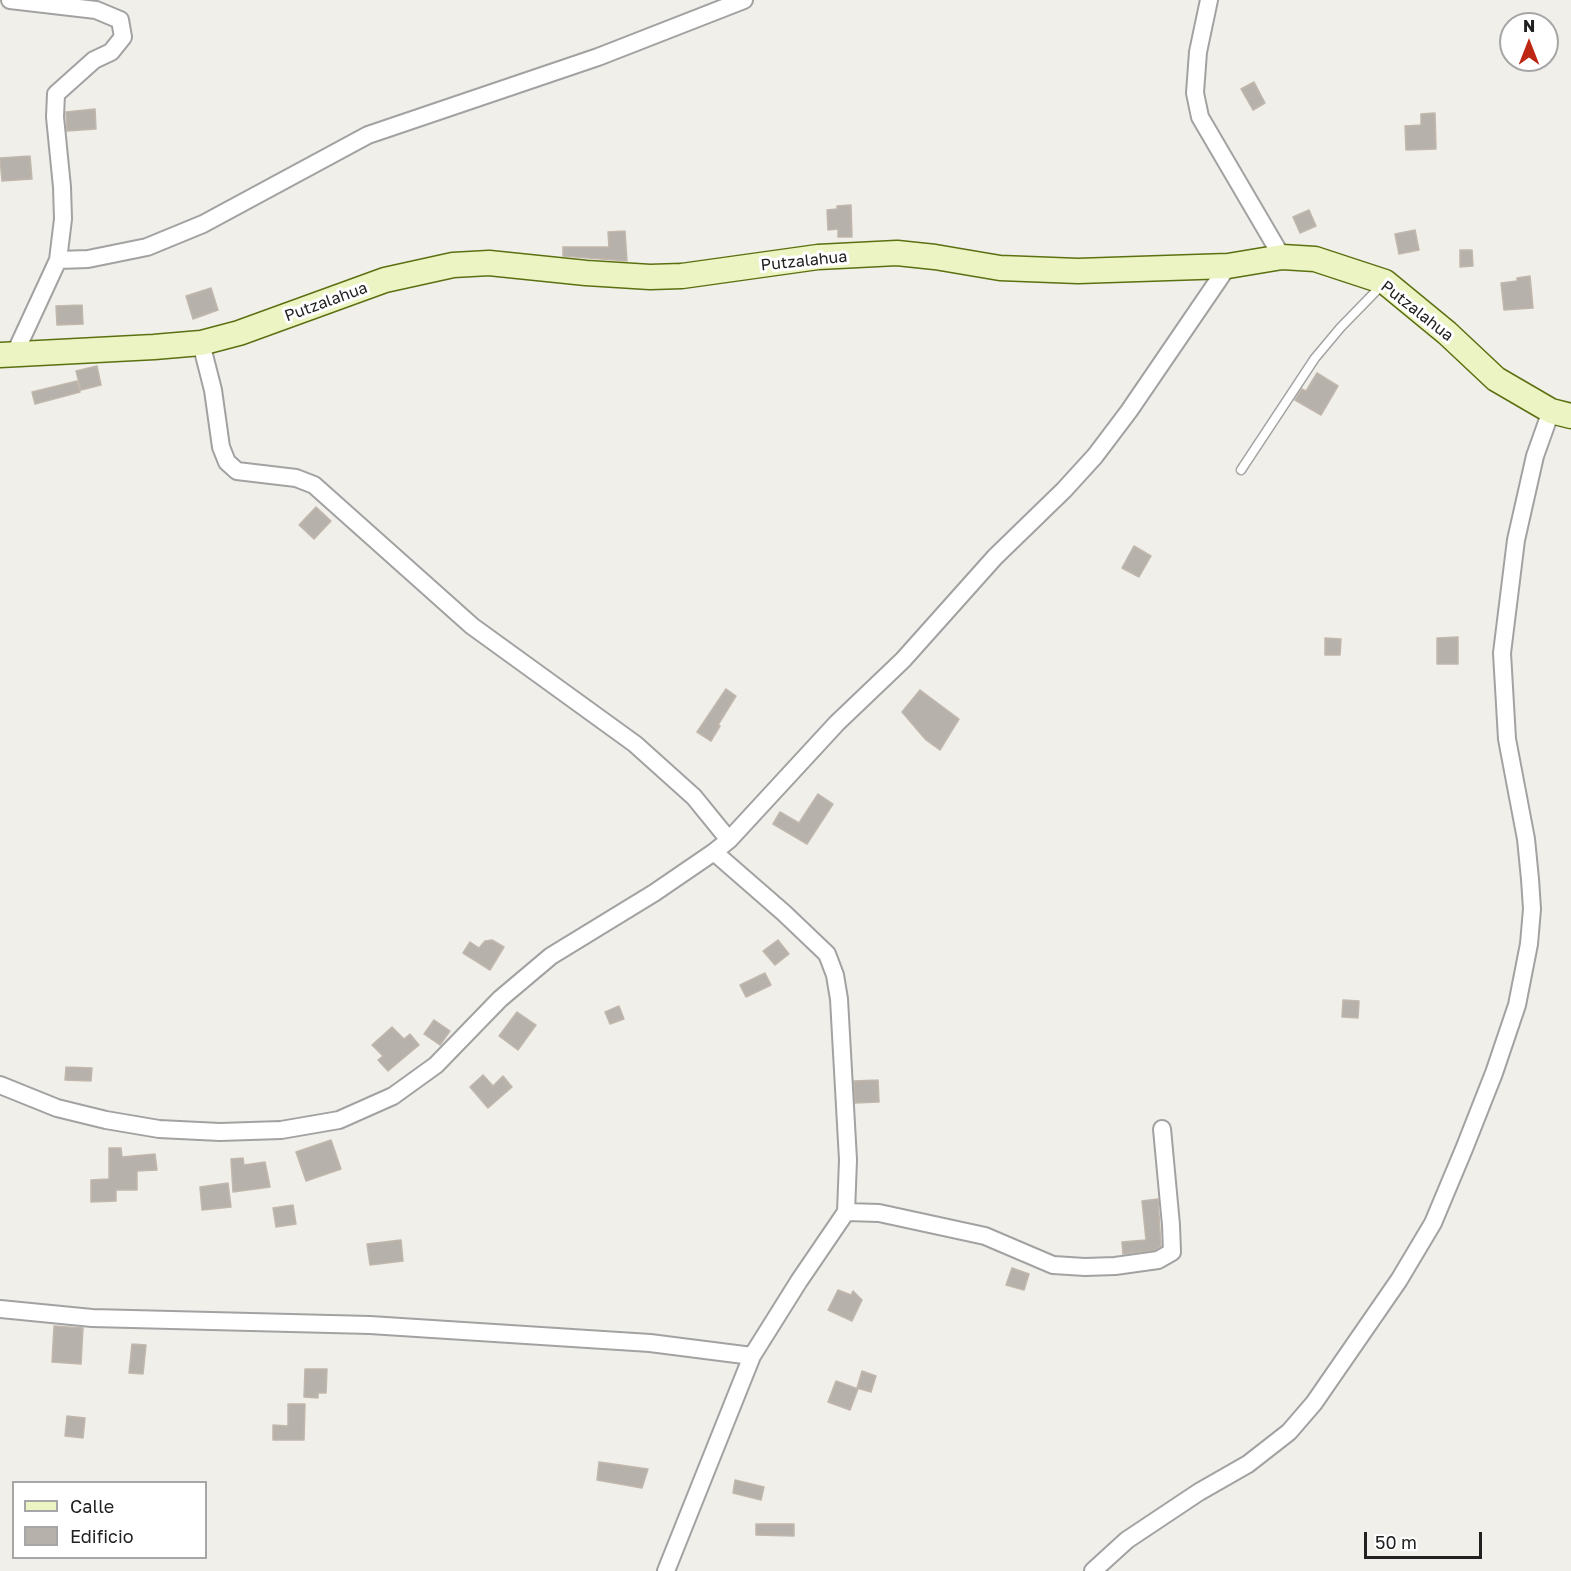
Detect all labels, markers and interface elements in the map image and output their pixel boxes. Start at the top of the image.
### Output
north arrow [1499,12,1559,72]
text: N [1523,16,1535,36]
street label: Putzalahua [760,247,848,275]
street label: Putzalahua [1377,277,1457,345]
street label: Putzalahua [282,278,370,326]
legend [12,1481,207,1559]
text: Calle [70,1495,114,1517]
scale bar [1367,1520,1486,1558]
text: Edificio [70,1525,134,1547]
text: 50 m [1375,1531,1417,1553]

